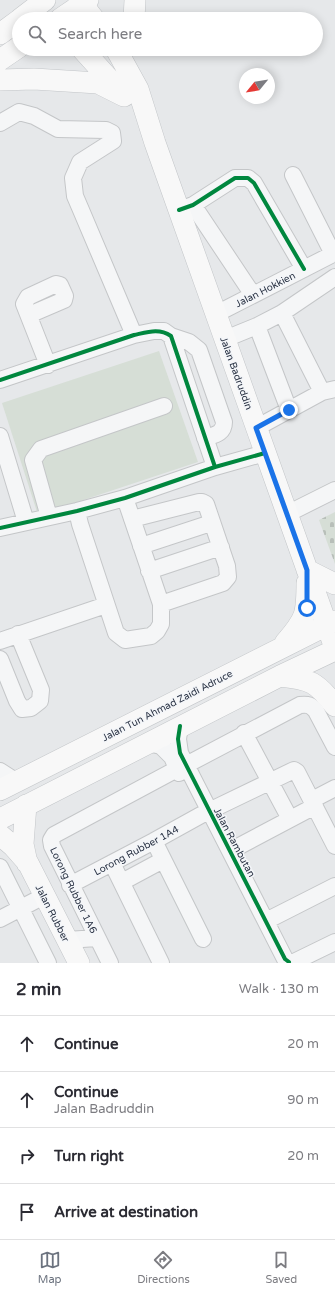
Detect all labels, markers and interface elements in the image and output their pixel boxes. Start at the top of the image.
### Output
search box [12,12,323,56]
icon: search [26,23,48,45]
text: Search here [58,25,142,43]
north arrow [239,68,275,104]
street label: Jalan Hokkien [233,270,297,310]
street label: Jalan Badruddin [217,335,255,412]
route end [280,401,298,419]
route start [298,599,316,617]
street label: Jalan Tun Ahmad Zaidi Adruce [100,667,235,744]
street label: Jalan Rambutan [211,806,257,879]
street label: Lorong Rubber 1A4 [92,823,181,878]
street label: Lorong Rubber 1A6 [47,845,99,936]
street label: Jalan Rubber [33,883,72,944]
text: 2 min [16,979,61,1000]
text: Walk · 130 m [239,981,319,997]
icon: ahead [16,1033,38,1055]
text: Continue [54,1035,118,1053]
text: 20 m [287,1036,319,1052]
text: Continue [54,1083,118,1101]
icon: ahead [16,1089,38,1111]
text: 90 m [287,1092,319,1108]
text: Jalan Badruddin [54,1101,154,1117]
icon: right [16,1145,38,1167]
text: Turn right [54,1147,124,1165]
text: 20 m [287,1148,319,1164]
icon: arrive [16,1201,38,1223]
text: Arrive at destination [54,1203,198,1221]
tab: Map [38,1249,62,1286]
tab: Directions [137,1249,190,1286]
tab: Saved [265,1249,297,1286]

